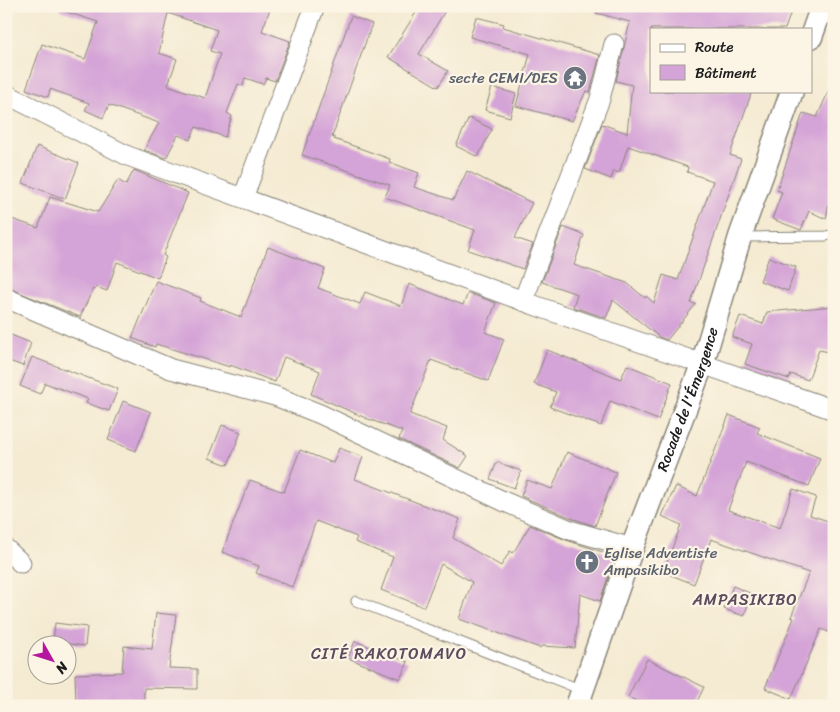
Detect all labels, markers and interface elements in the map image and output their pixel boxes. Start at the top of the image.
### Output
legend [650,28,812,92]
text: Route [695,34,734,60]
text: Bâtiment [695,60,757,86]
place label: secte CEMI/DES [448,65,559,91]
temple icon: secte CEMI/DES [562,65,588,91]
street label: Rocade de l'Émergence [649,324,726,475]
place label: Eglise Adventiste Ampasikibo [603,540,718,583]
church icon: Eglise Adventiste Ampasikibo [574,549,600,575]
district label: AMPASIKIBO [691,585,798,614]
north arrow [28,634,78,684]
district label: CITÉ RAKOTOMAVO [311,639,467,668]
text: N [49,655,75,680]

